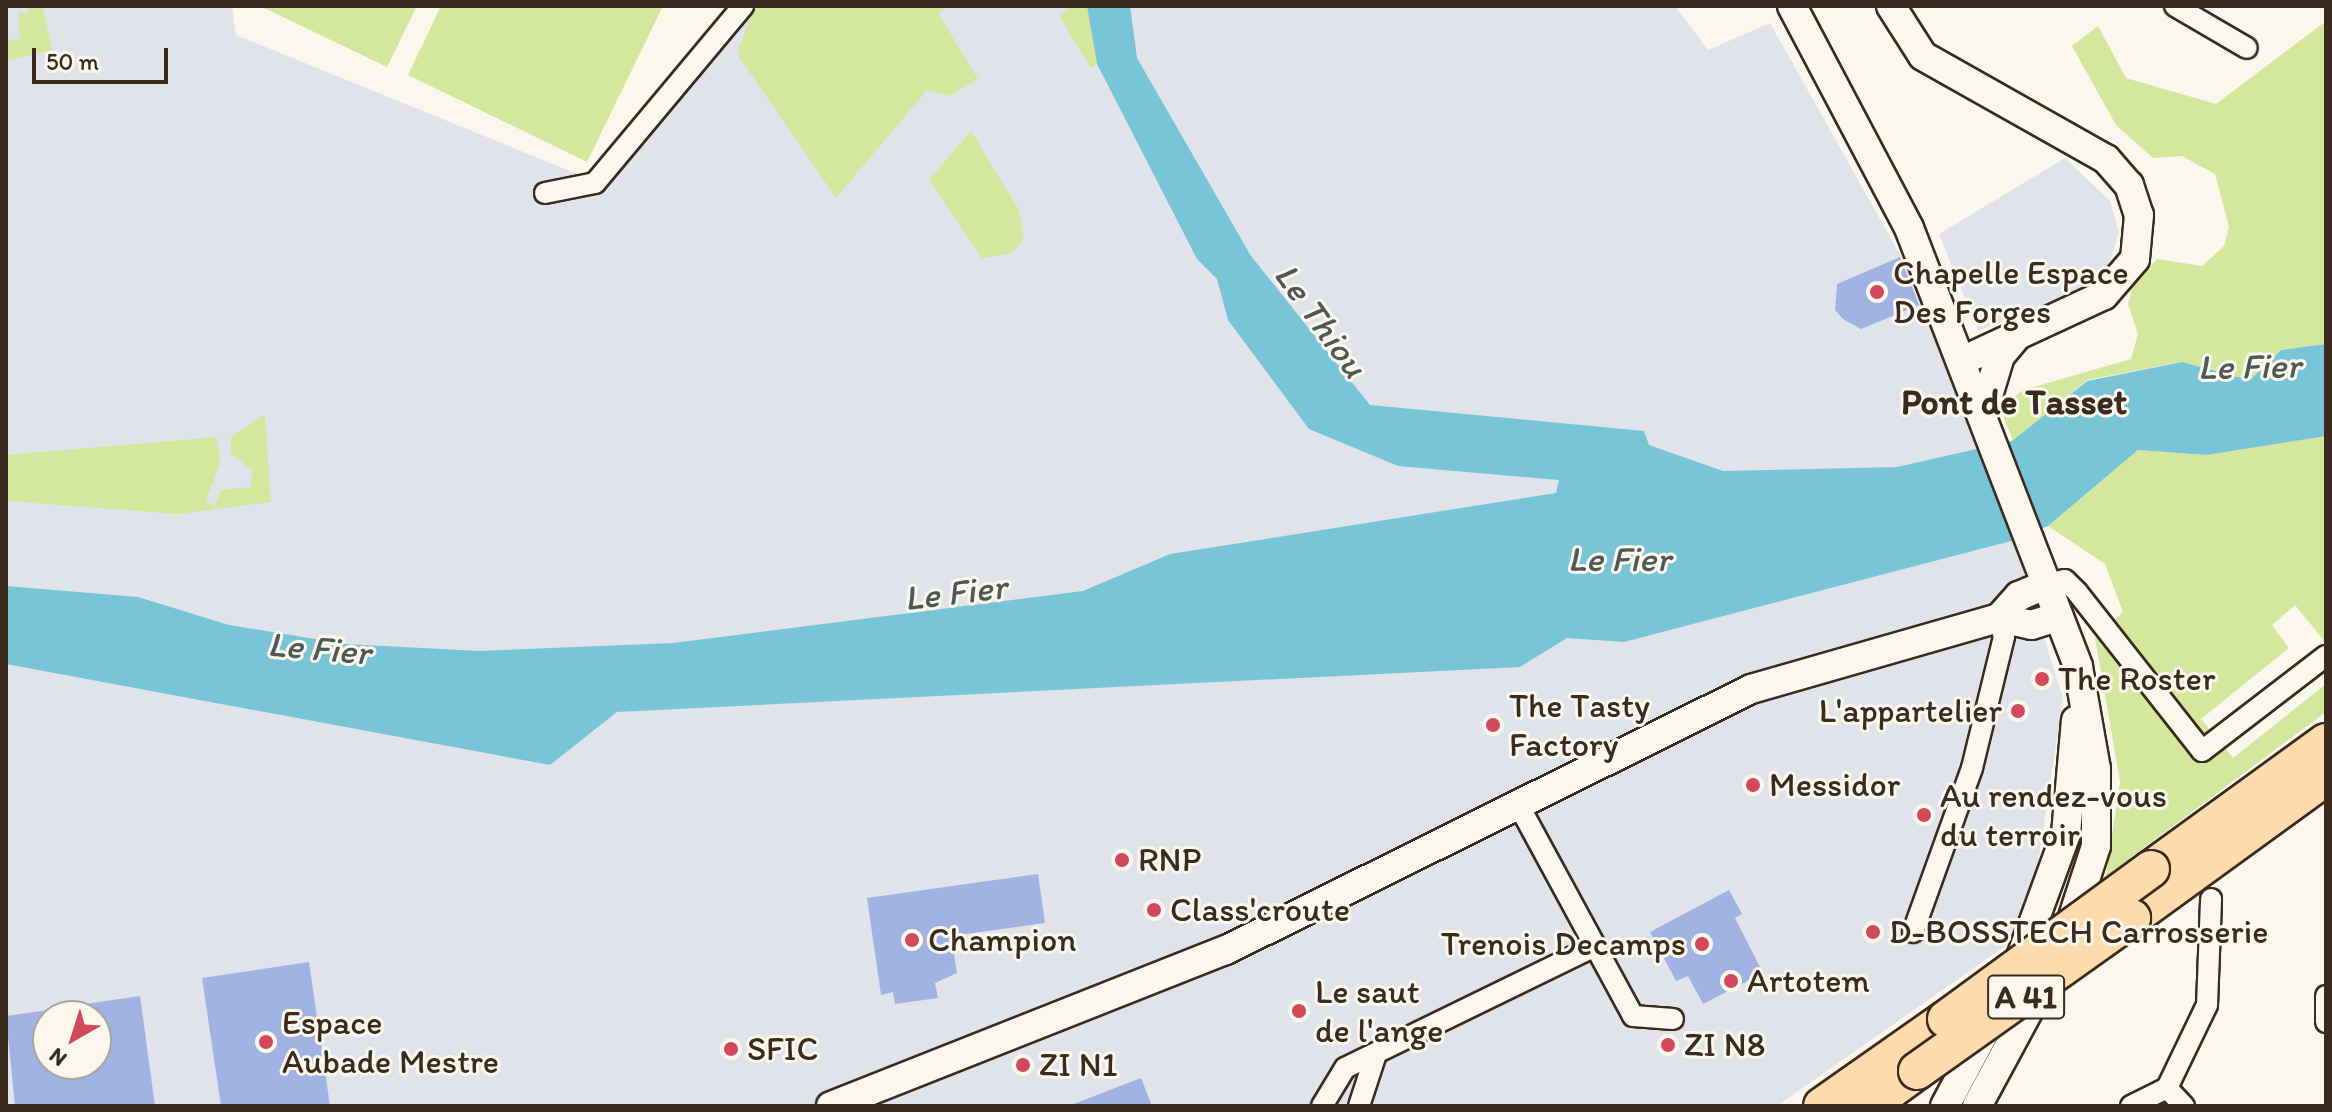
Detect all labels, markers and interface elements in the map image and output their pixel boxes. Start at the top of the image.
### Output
scale bar [36,32,172,82]
text: 50 m [46,47,99,76]
place label: Chapelle Espace Des Forges [1893,252,2128,332]
water label: Le Thiou [1265,255,1377,385]
marker: Chapelle Espace Des Forges [1868,283,1886,301]
water label: Le Fier [2197,344,2301,388]
district label: Pont de Tasset [1903,380,2125,424]
water label: Le Fier [1568,537,1670,581]
water label: Le Fier [901,564,1009,620]
water label: Le Fier [266,622,372,674]
place label: The Roster [2058,659,2214,699]
marker: The Roster [2033,670,2051,688]
place label: The Tasty Factory [1509,685,1648,764]
place label: L'appartelier [1819,691,2002,731]
marker: L'appartelier [2009,702,2027,720]
marker: The Tasty Factory [1484,716,1502,734]
place label: Messidor [1769,765,1900,805]
place label: Au rendez-vous du terroir [1940,775,2167,854]
marker: Messidor [1744,776,1762,794]
marker: Au rendez-vous du terroir [1915,806,1933,824]
place label: RNP [1138,840,1201,880]
marker: RNP [1113,851,1131,869]
place label: Class'croute [1170,890,1350,930]
marker: Class'croute [1145,901,1163,919]
place label: D-BOSSTECH Carrosserie [1889,912,2268,952]
place label: Champion [928,920,1076,960]
marker: D-BOSSTECH Carrosserie [1864,923,1882,941]
place label: Trenois Decamps [1441,924,1686,964]
marker: Champion [903,931,921,949]
marker: Trenois Decamps [1693,935,1711,953]
place label: Artotem [1747,961,1870,1001]
road number: A 41 [1986,969,2066,1025]
place label: Le saut de l'ange [1315,971,1443,1050]
marker: Artotem [1722,972,1740,990]
north arrow [32,1000,112,1080]
place label: Espace Aubade Mestre [282,1002,499,1082]
marker: Le saut de l'ange [1290,1002,1308,1020]
place label: ZI N8 [1684,1025,1765,1065]
place label: SFIC [747,1029,818,1069]
marker: Espace Aubade Mestre [257,1033,275,1051]
marker: ZI N8 [1659,1036,1677,1054]
marker: SFIC [722,1040,740,1058]
text: N [44,1042,72,1073]
place label: ZI N1 [1039,1045,1117,1085]
marker: ZI N1 [1014,1056,1032,1074]

